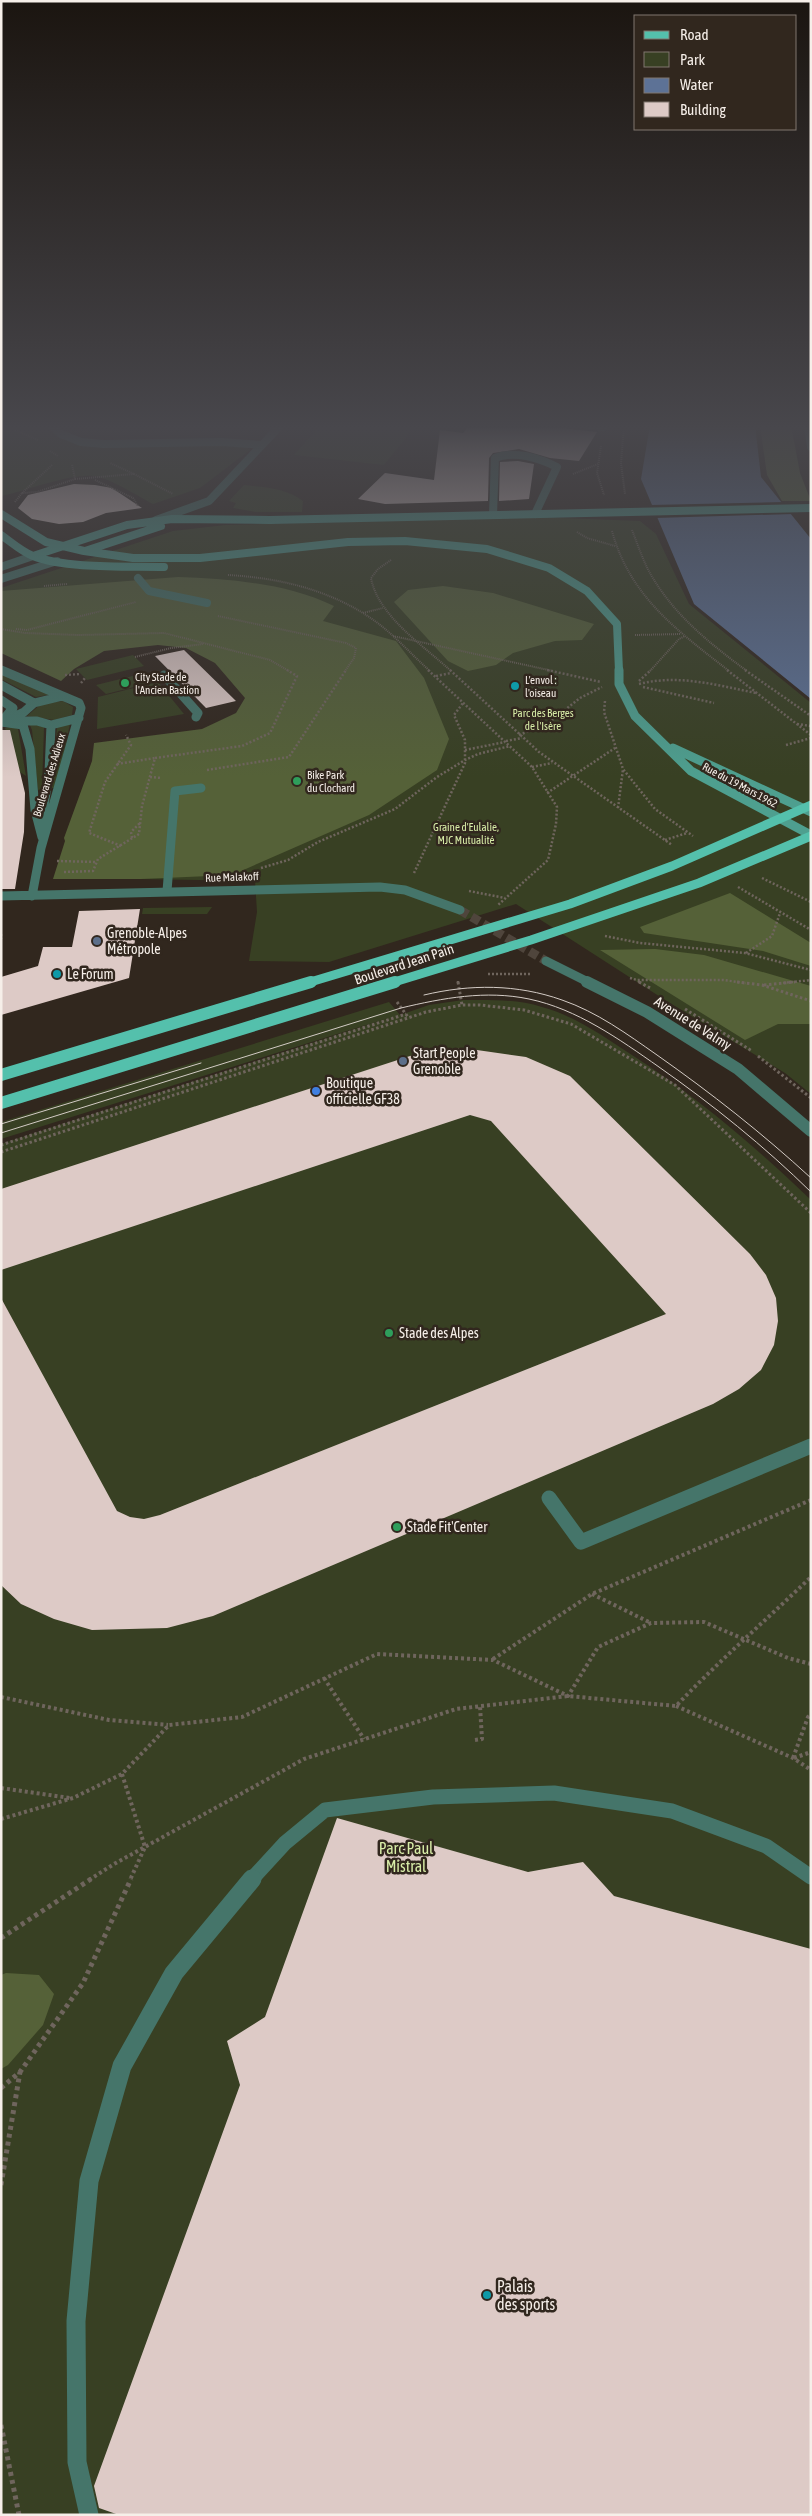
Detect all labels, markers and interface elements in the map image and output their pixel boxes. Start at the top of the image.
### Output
legend [634,15,797,130]
text: Road [680,26,709,43]
text: Park [680,51,705,68]
text: Water [680,76,713,93]
text: Building [680,101,726,118]
place label: City Stade de l'Ancien Bastion [135,671,199,696]
place label: L'envol : l'oiseau [525,674,556,699]
marker: City Stade de l'Ancien Bastion [119,677,131,689]
marker: L'envol : l'oiseau [509,680,521,692]
park label: Parc des Berges de l'Isère [512,707,574,732]
street label: Boulevard des Adieux [31,731,68,818]
street label: Rue du 19 Mars 1962 [701,760,779,810]
place label: Bike Park du Clochard [307,769,355,794]
marker: Bike Park du Clochard [291,775,303,787]
park label: Graine d'Eulalie, MJC Mutualité [433,821,499,846]
street label: Rue Malakoff [205,870,259,884]
place label: Grenoble-Alpes Métropole [107,925,187,957]
marker: Grenoble-Alpes Métropole [91,935,103,947]
street label: Boulevard Jean Pain [352,940,456,988]
place label: Le Forum [67,966,114,982]
marker: Le Forum [51,968,63,980]
street label: Avenue de Valmy [651,993,735,1053]
place label: Start People Grenoble [413,1045,476,1077]
marker: Start People Grenoble [397,1055,409,1067]
place label: Boutique officielle GF38 [326,1075,400,1107]
marker: Boutique officielle GF38 [310,1085,322,1097]
place label: Stade des Alpes [399,1325,479,1341]
marker: Stade des Alpes [383,1327,395,1339]
place label: Stade Fit'Center [407,1519,488,1535]
marker: Stade Fit'Center [391,1521,403,1533]
park label: Parc Paul Mistral [379,1839,434,1875]
place label: Palais des sports [497,2277,556,2314]
marker: Palais des sports [481,2289,493,2301]

